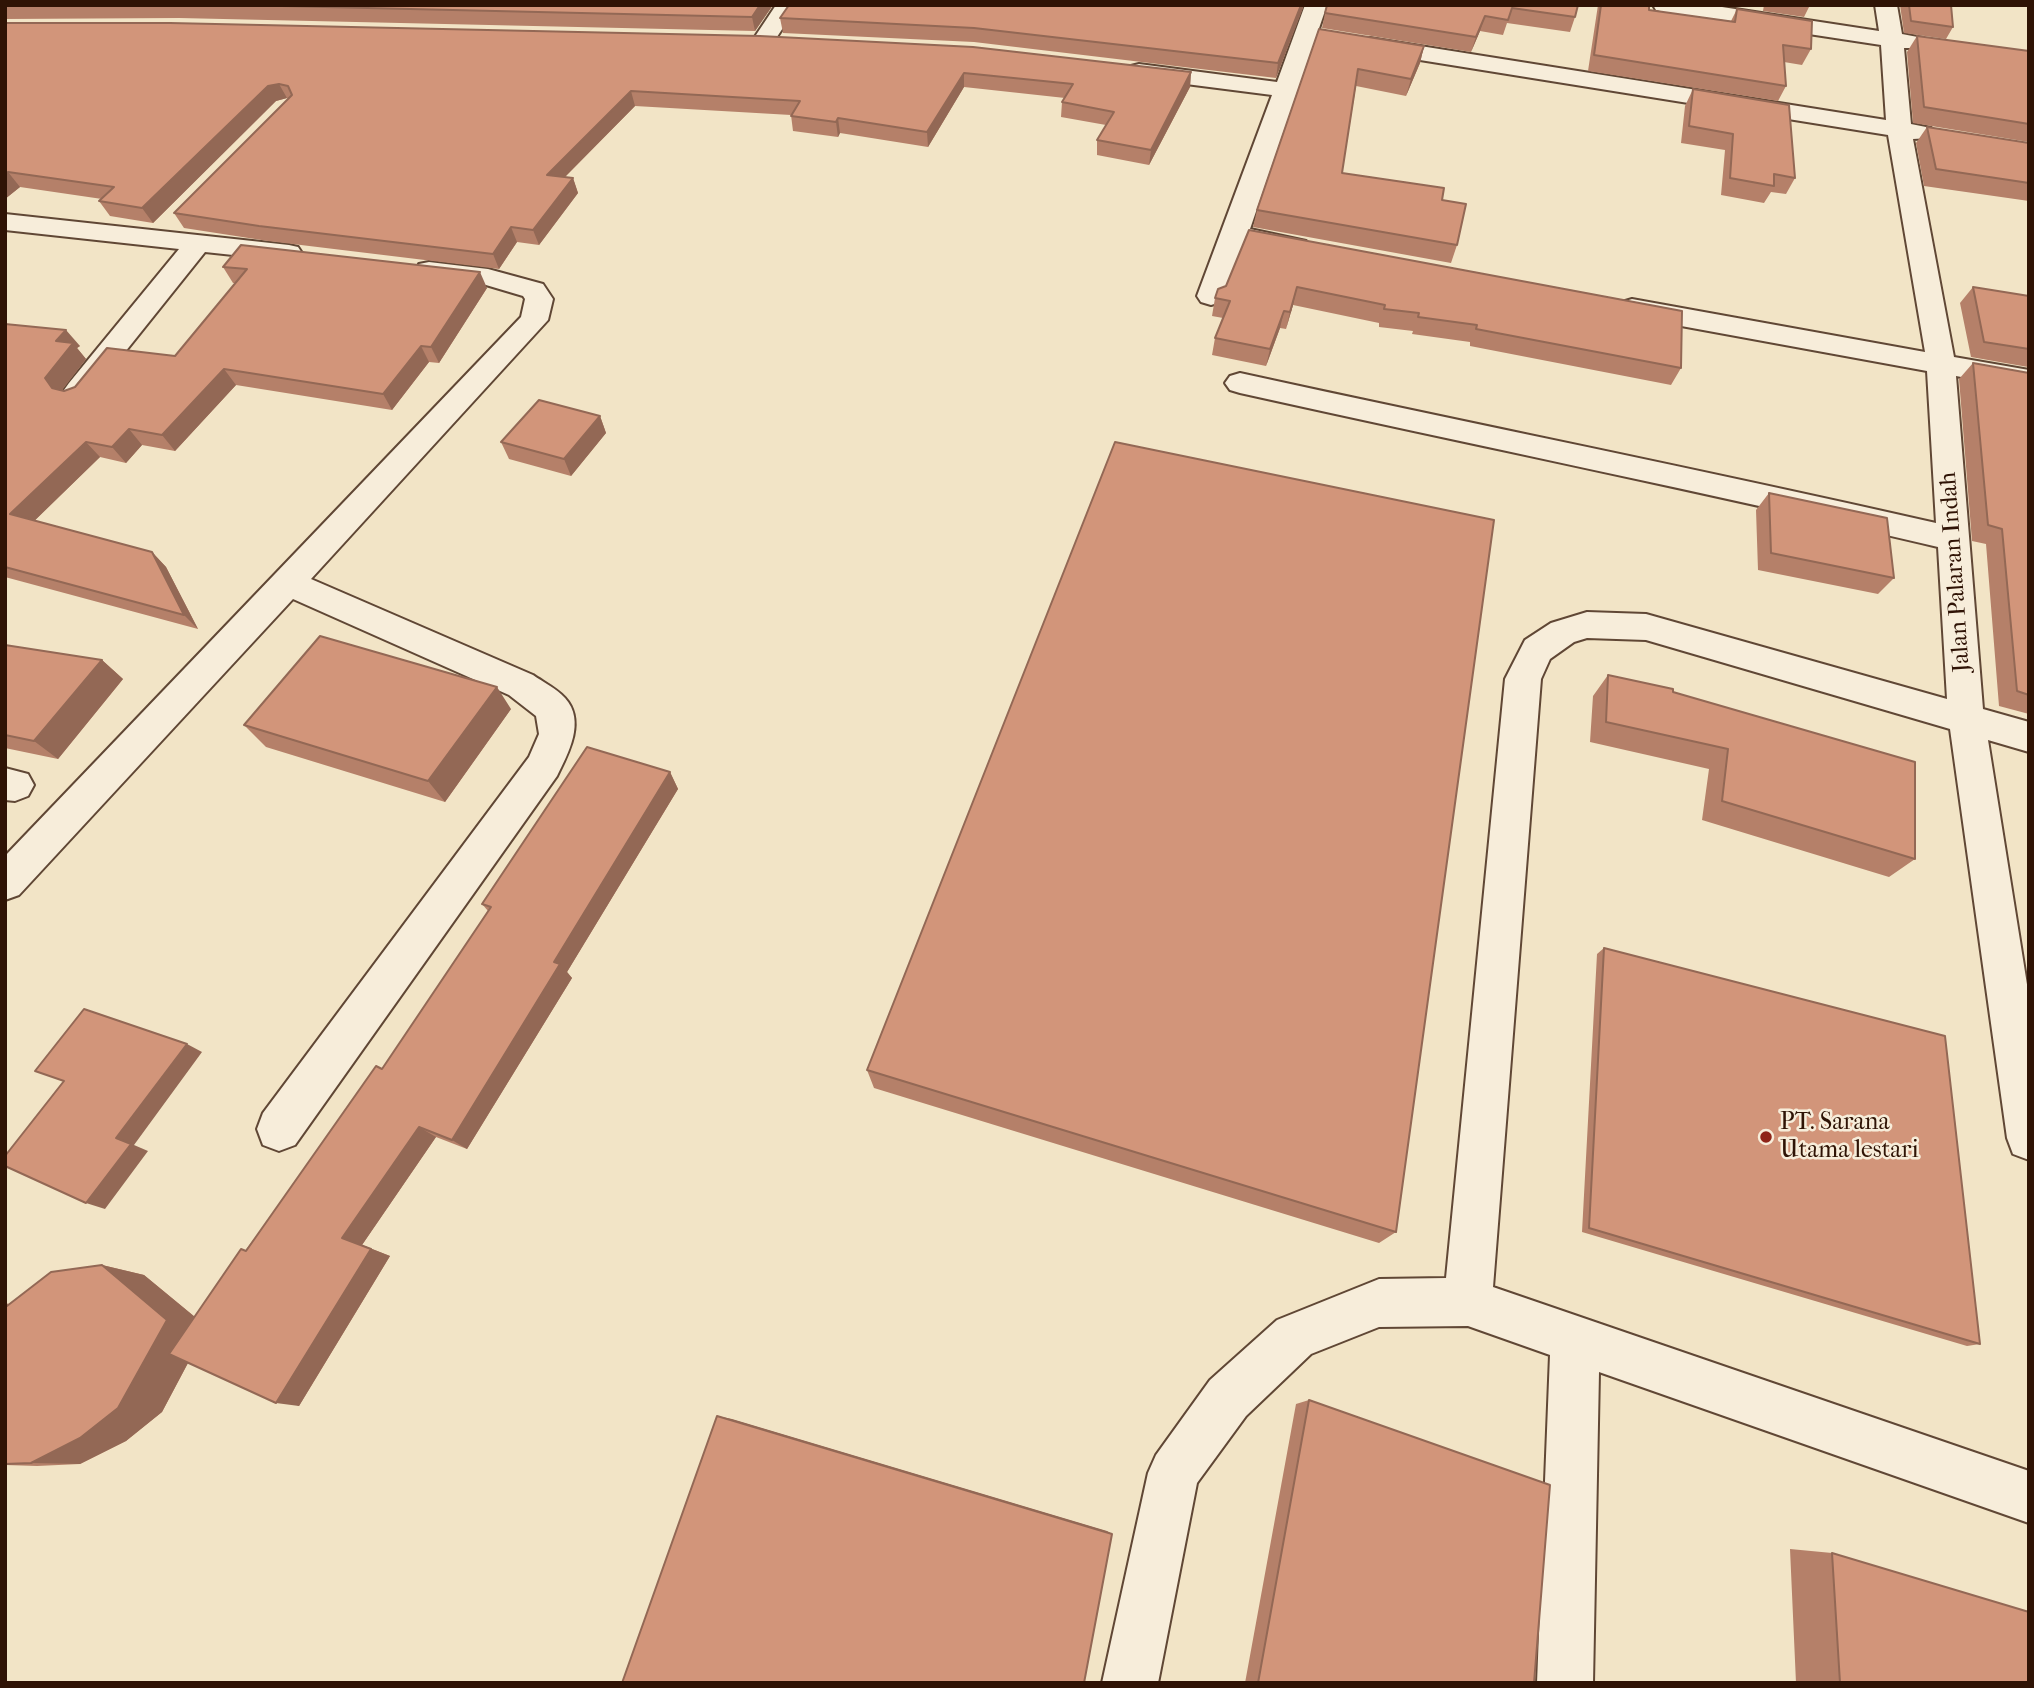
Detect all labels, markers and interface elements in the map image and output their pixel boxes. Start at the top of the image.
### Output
street label: Jalan Palaran Indah [1935,471,1977,673]
place label: PT. Sarana Utama lestari [1780,1109,1919,1165]
marker: PT. Sarana Utama lestari [1758,1129,1774,1145]

